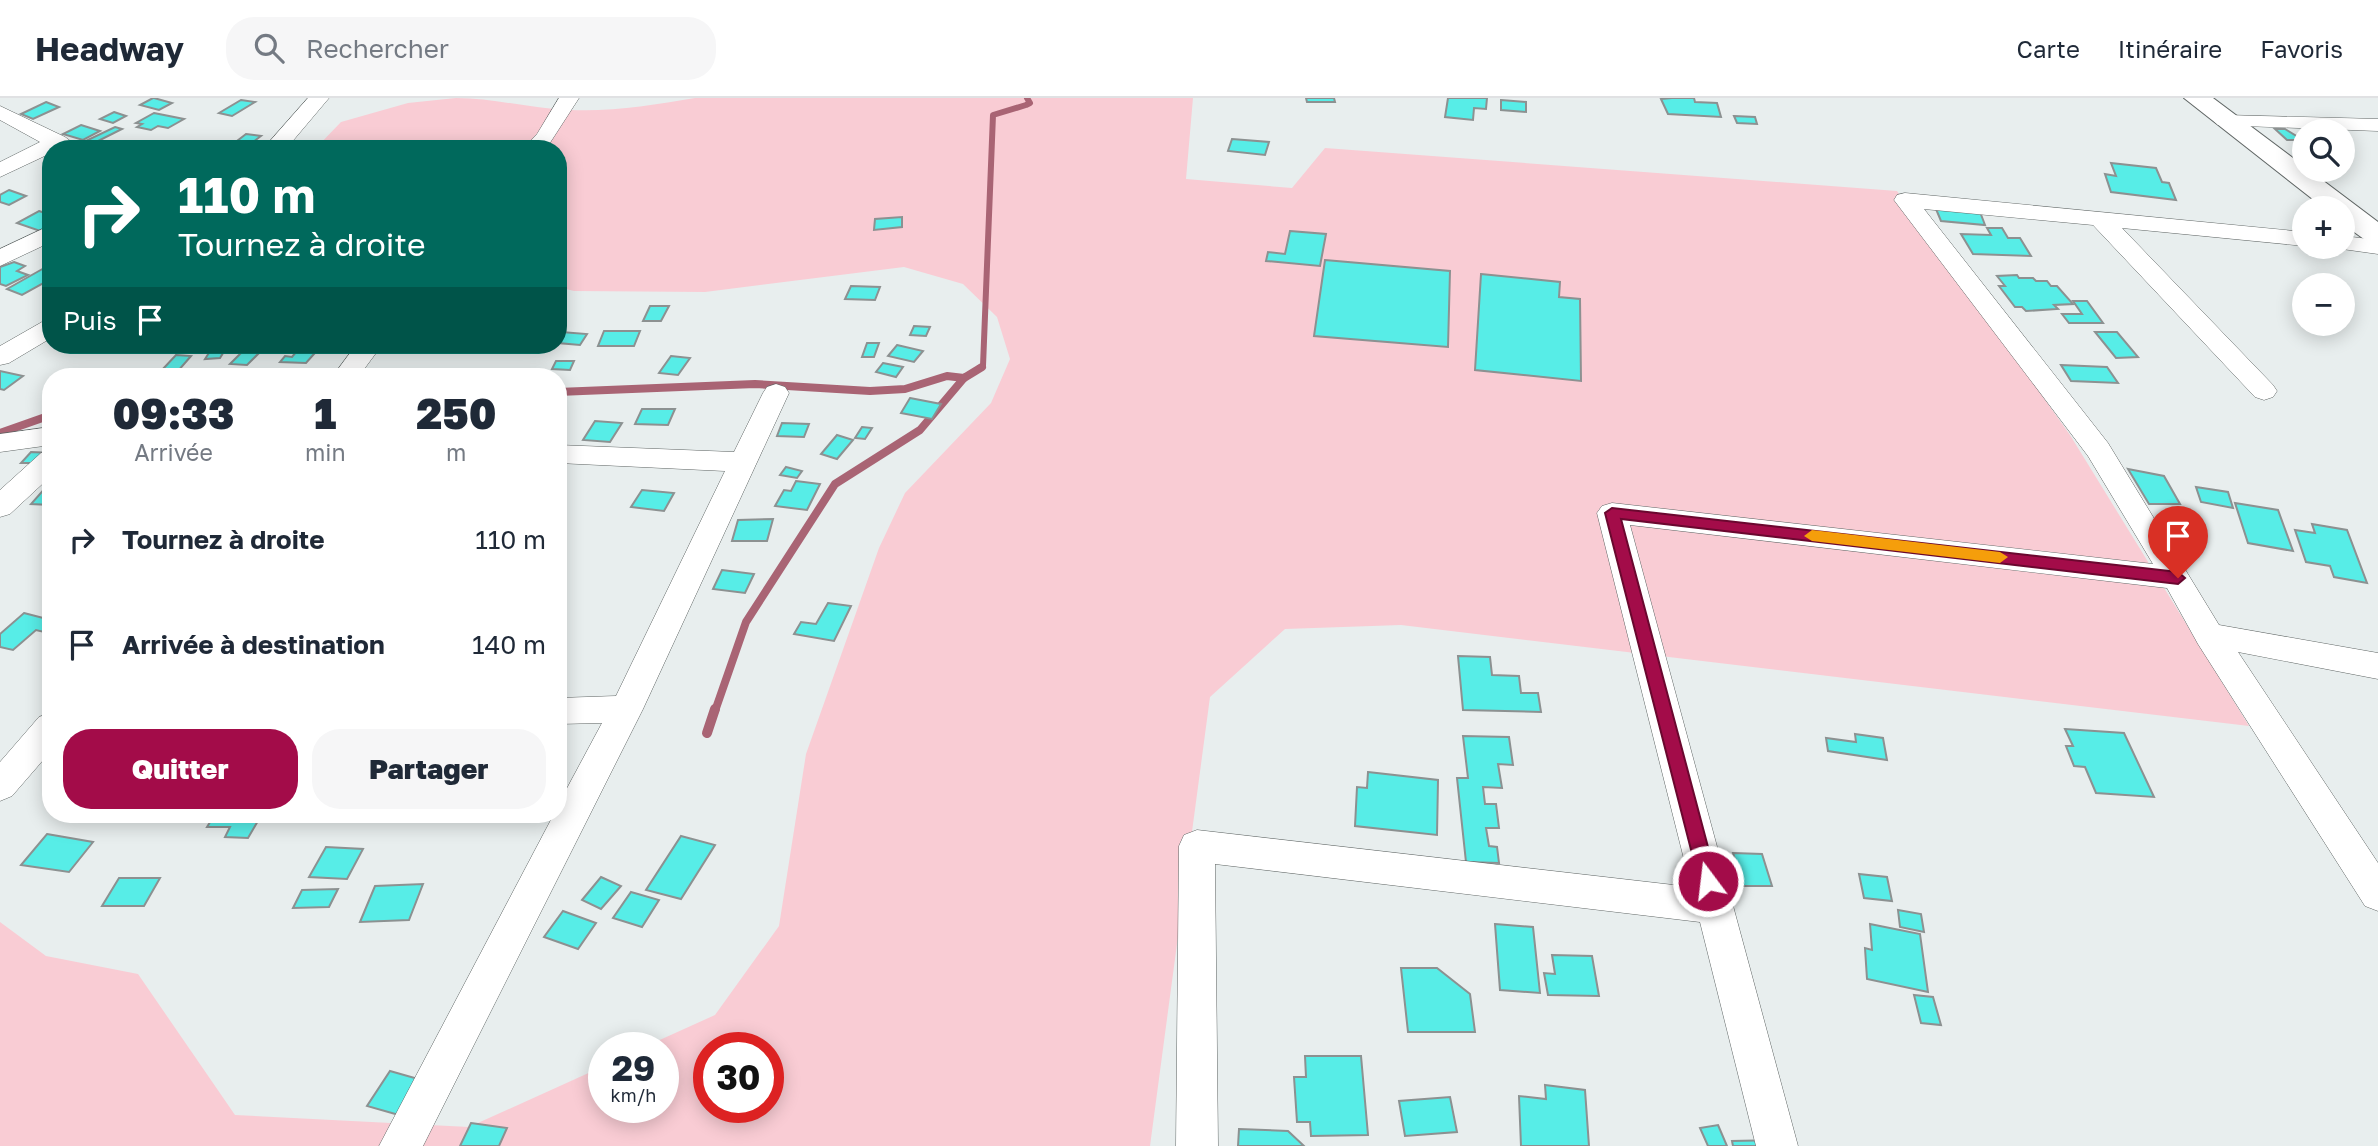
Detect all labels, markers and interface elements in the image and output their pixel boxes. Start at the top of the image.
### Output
search box [226,17,716,80]
text: Headway [35,29,184,68]
icon: search [250,29,288,67]
text: Rechercher [306,33,449,64]
text: Carte [2017,34,2080,63]
text: Itinéraire [2118,34,2222,63]
text: Favoris [2260,34,2343,63]
map controls [2292,119,2355,336]
button: search [2292,119,2355,182]
text: 110 m [178,165,315,224]
icon: right [63,168,154,259]
button: + [2292,196,2355,259]
text: Tournez à droite [178,225,426,263]
button: − [2292,273,2355,336]
icon: arrive [131,301,169,339]
text: Puis [63,305,117,336]
text: 09:33 [113,388,234,438]
text: 1 [314,388,336,438]
text: 250 [416,388,496,438]
text: Arrivée [134,438,213,466]
text: min [305,438,346,466]
text: m [446,438,466,466]
pin [2148,506,2208,578]
icon: arrive [2159,517,2197,555]
icon: right [63,521,101,559]
text: Tournez à droite [122,524,325,555]
text: 110 m [475,524,546,555]
icon: arrive [63,626,101,664]
text: Arrivée à destination [122,629,385,660]
text: 140 m [472,629,546,660]
button: Quitter [63,729,298,809]
button: Partager [312,729,546,809]
position arrow [1671,844,1745,918]
speed limit sign: 30 [693,1032,784,1123]
text: 29 [612,1047,655,1089]
text: km/h [611,1084,656,1106]

